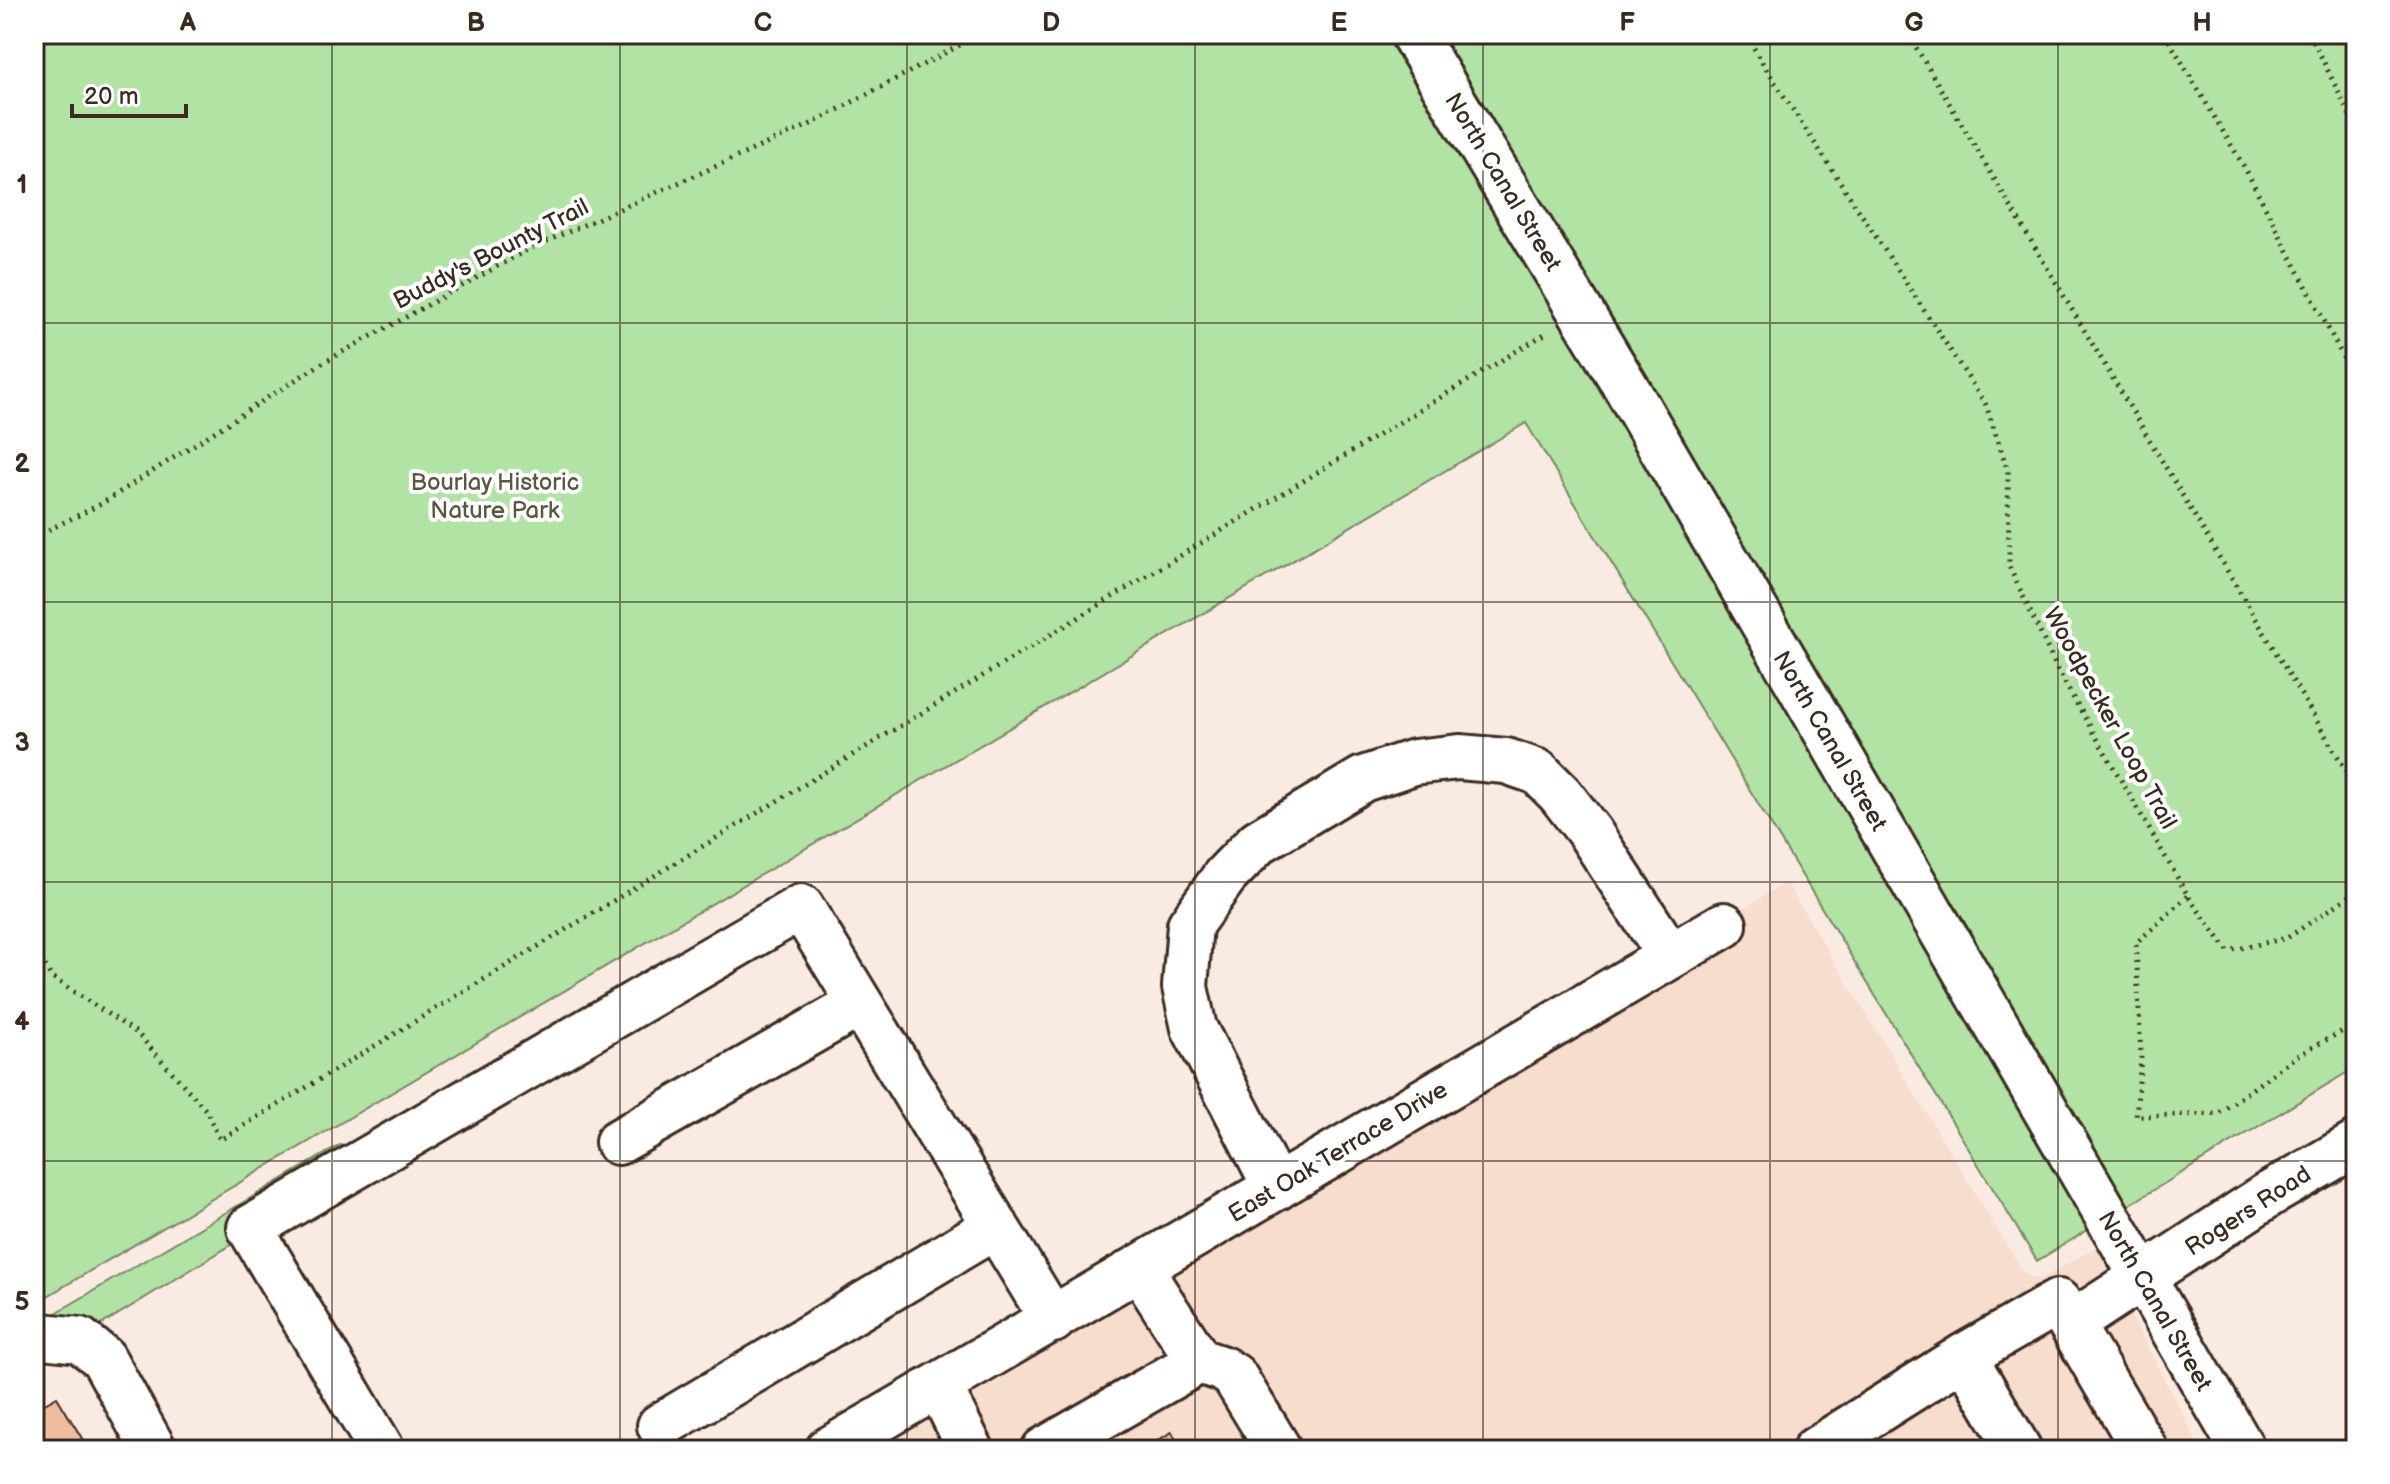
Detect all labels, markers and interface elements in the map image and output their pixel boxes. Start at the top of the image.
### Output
text: A [179,8,196,39]
text: B [467,8,485,39]
text: C [754,8,772,39]
text: D [1042,8,1060,39]
text: E [1331,8,1348,39]
text: F [1619,8,1635,39]
text: G [1904,8,1924,39]
text: H [2192,8,2212,39]
scale bar [72,68,186,118]
text: 20 m [84,82,139,111]
street label: North Canal Street [1438,88,1568,277]
text: 1 [17,170,27,201]
street label: Buddy's Bounty Trail [388,192,594,316]
text: 2 [14,449,30,480]
park label: Bourlay Historic Nature Park [411,468,579,525]
street label: Woodpecker Loop Trail [2037,602,2183,834]
street label: North Canal Street [1767,646,1894,837]
text: 3 [14,728,30,759]
text: 4 [14,1007,30,1038]
street label: East Oak Terrace Drive [1223,1075,1453,1229]
street label: Rogers Road [2180,1160,2316,1262]
street label: North Canal Street [2092,1206,2219,1397]
text: 5 [14,1287,30,1318]

